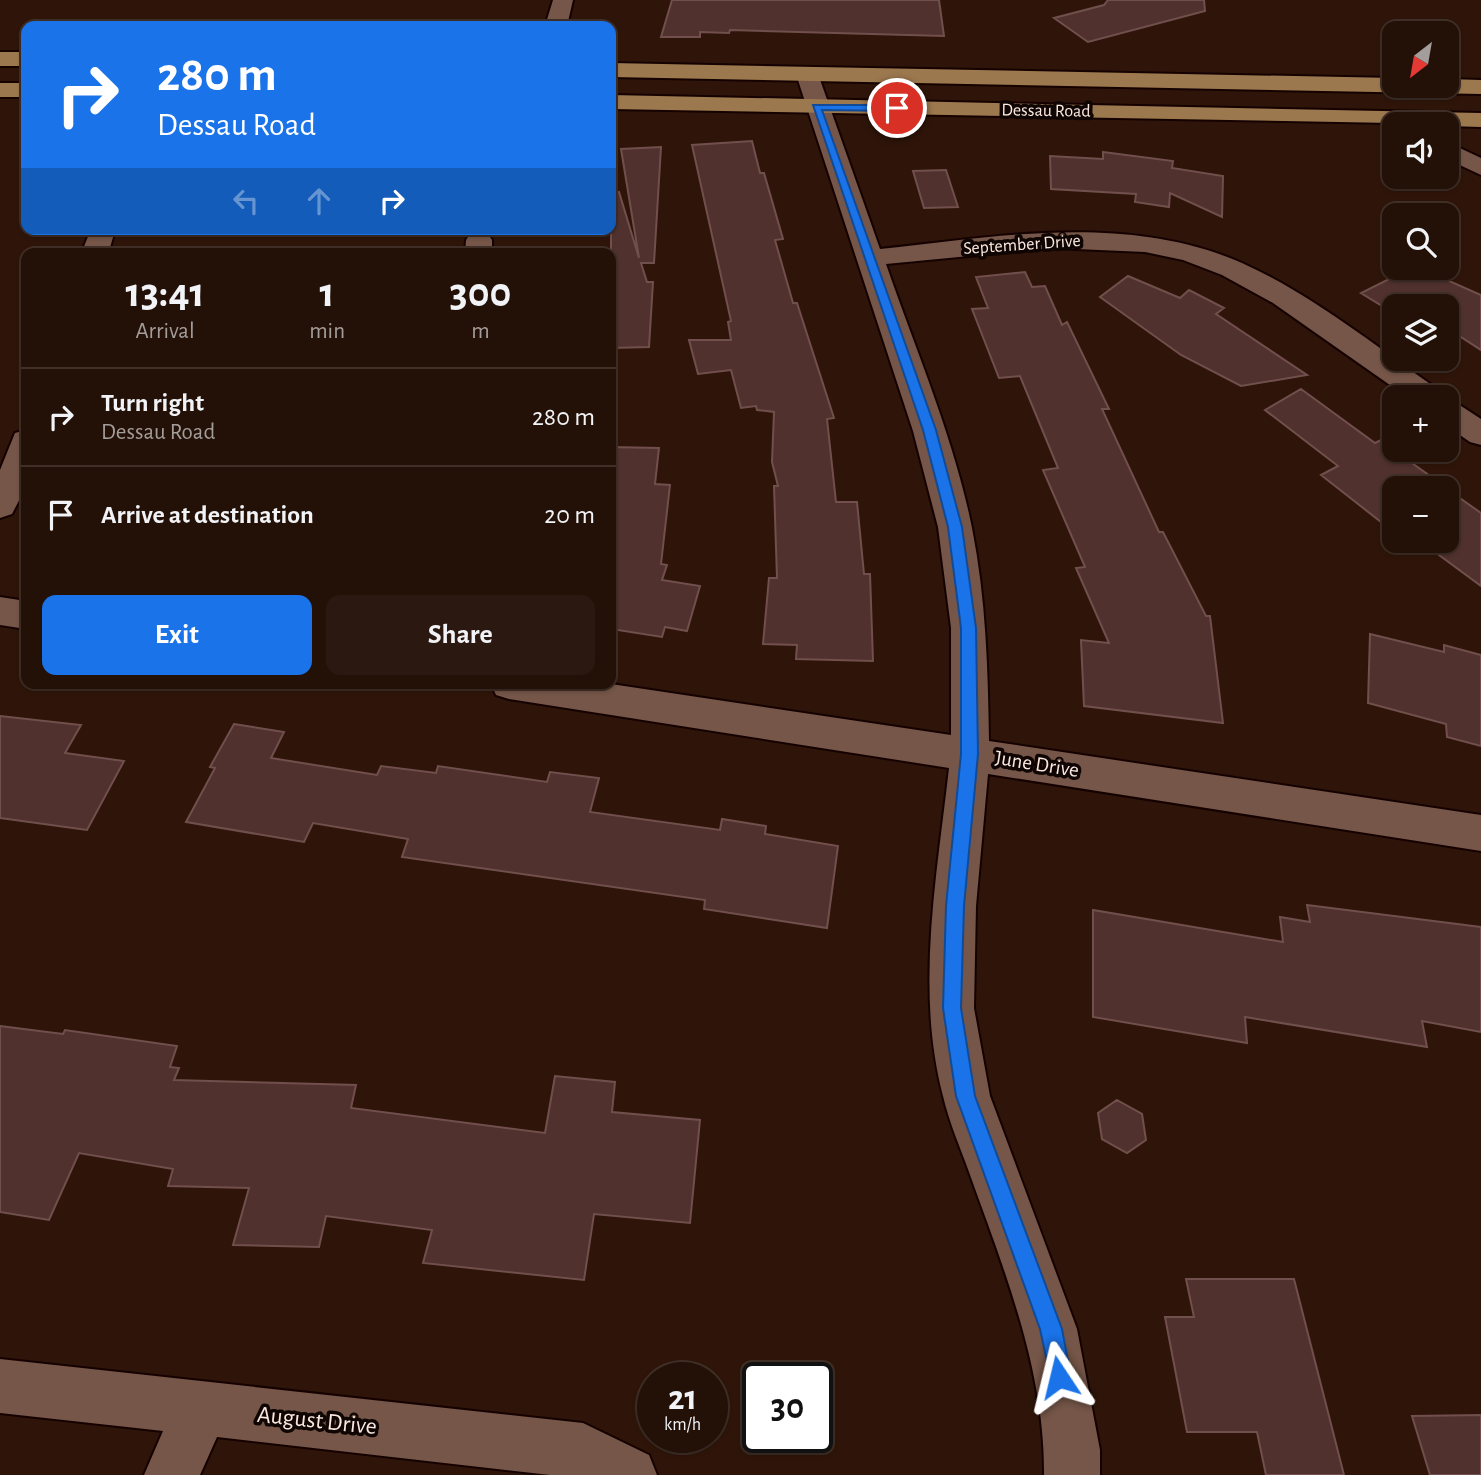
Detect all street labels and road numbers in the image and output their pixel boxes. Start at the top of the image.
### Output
street label: Dessau Road [1001,101,1091,121]
street label: September Drive [963,232,1081,258]
street label: June Drive [994,747,1080,781]
street label: August Drive [256,1403,378,1439]

